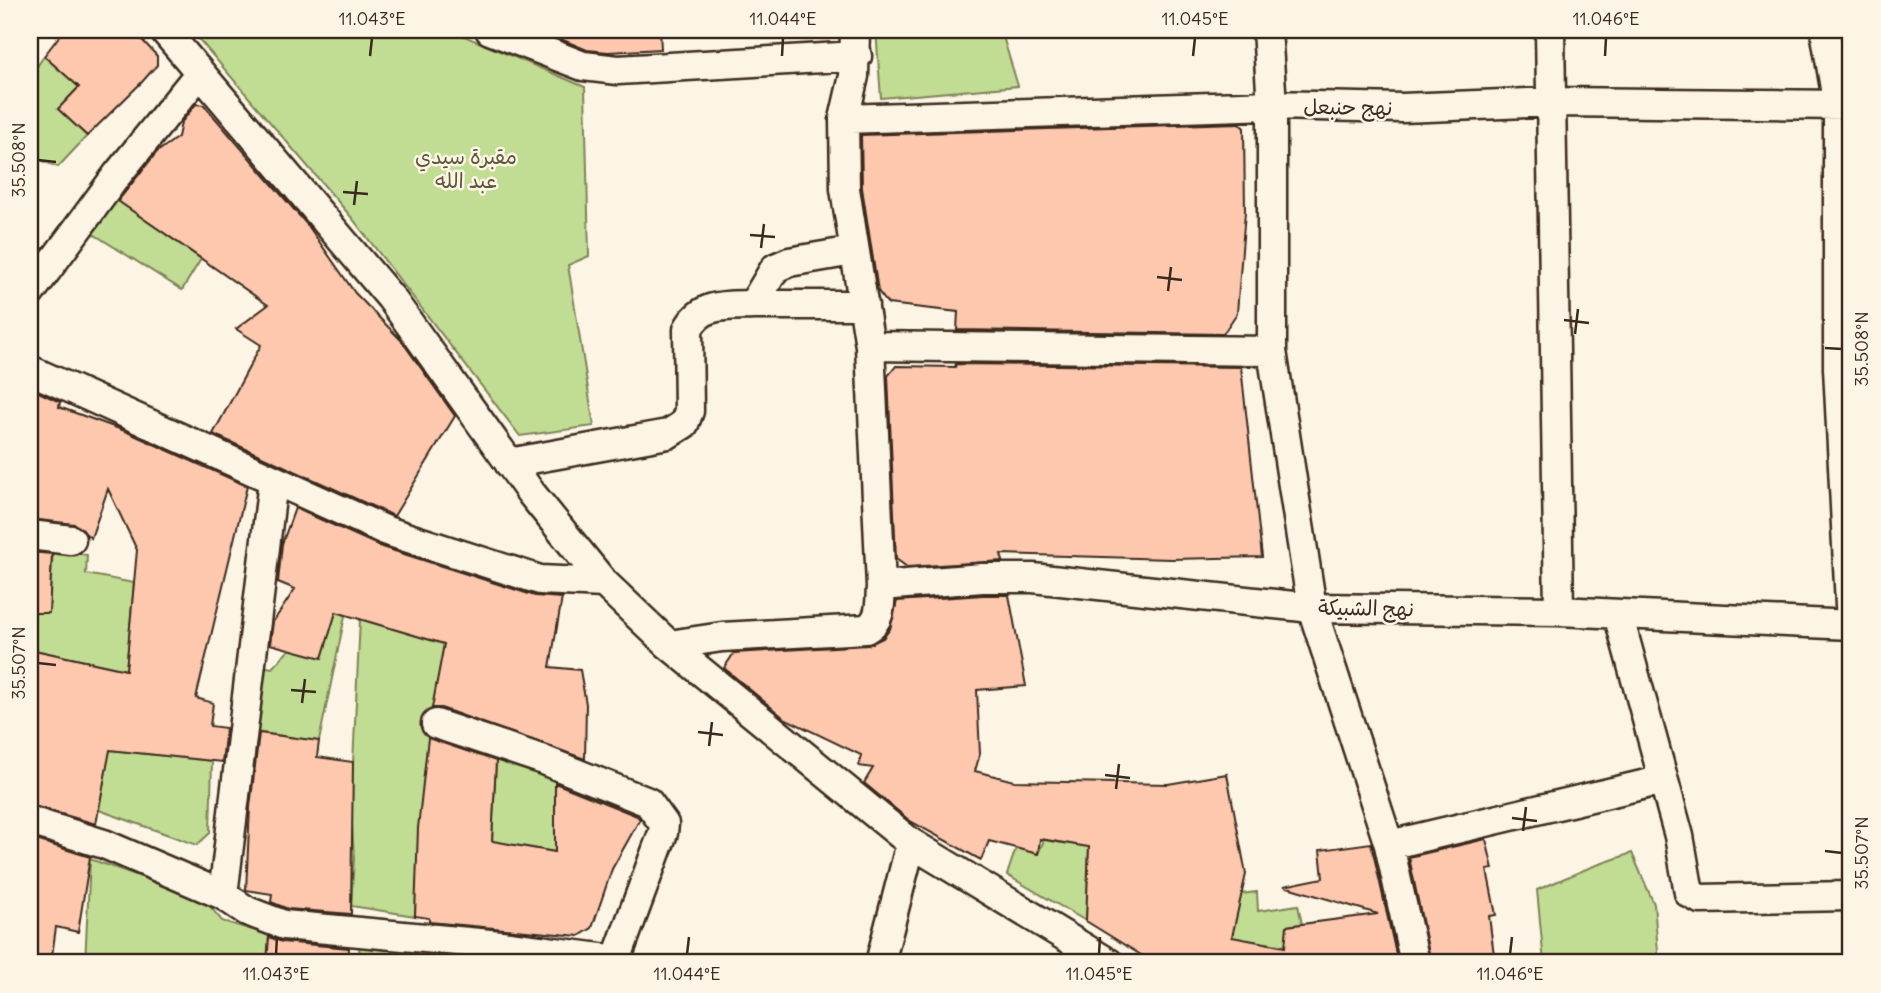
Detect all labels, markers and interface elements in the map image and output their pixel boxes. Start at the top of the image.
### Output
text: 11.043°E [338,7,406,30]
text: 11.044°E [749,7,817,30]
text: 11.045°E [1161,7,1229,30]
text: 11.046°E [1572,7,1640,30]
street label: نهج حنبعل [1303,93,1393,122]
text: 35.508°N [7,122,30,198]
park label: مقبرة سيدي عبد الله [415,143,517,194]
text: 35.508°N [1850,311,1873,387]
street label: نهج الشبيكة [1318,594,1414,623]
text: 35.507°N [7,626,30,700]
text: 35.507°N [1850,816,1873,890]
text: 11.043°E [242,962,310,985]
text: 11.044°E [653,962,721,985]
text: 11.045°E [1065,962,1133,985]
text: 11.046°E [1476,962,1544,985]

